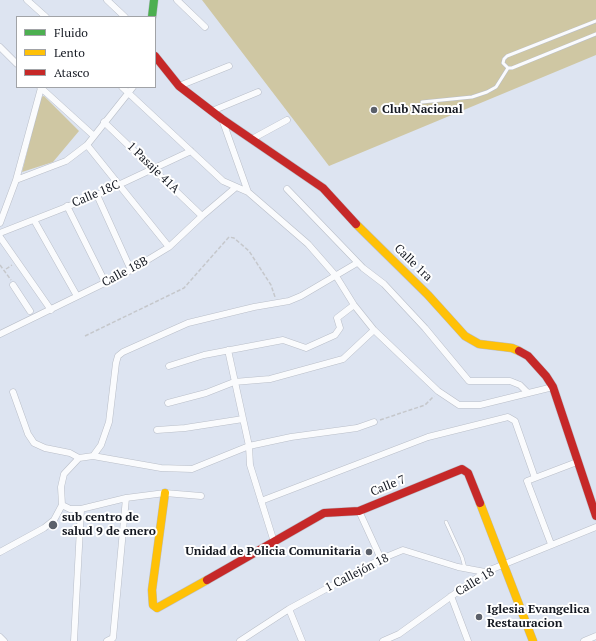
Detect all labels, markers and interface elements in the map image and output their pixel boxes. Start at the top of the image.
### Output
legend [16,16,156,88]
text: Fluido [54,25,88,40]
text: Lento [54,45,85,60]
text: Atasco [54,65,89,80]
place label: Club Nacional [382,103,463,117]
marker: Club Nacional [369,105,379,115]
street label: 1 Pasaje 41A [124,139,182,197]
street label: Calle 18C [70,178,122,210]
street label: Calle 1ra [391,241,435,285]
street label: Calle 18B [99,254,151,290]
street label: Calle 7 [368,473,408,499]
place label: sub centro de salud 9 de enero [62,511,156,539]
marker: sub centro de salud 9 de enero [47,519,59,531]
place label: Unidad de Policia Comunitaria [185,545,361,559]
marker: Unidad de Policia Comunitaria [364,547,374,557]
street label: 1 Callejón 18 [323,551,391,595]
street label: Calle 18 [453,565,497,599]
place label: Iglesia Evangelica Restauracion [487,603,590,631]
marker: Iglesia Evangelica Restauracion [474,612,484,622]

